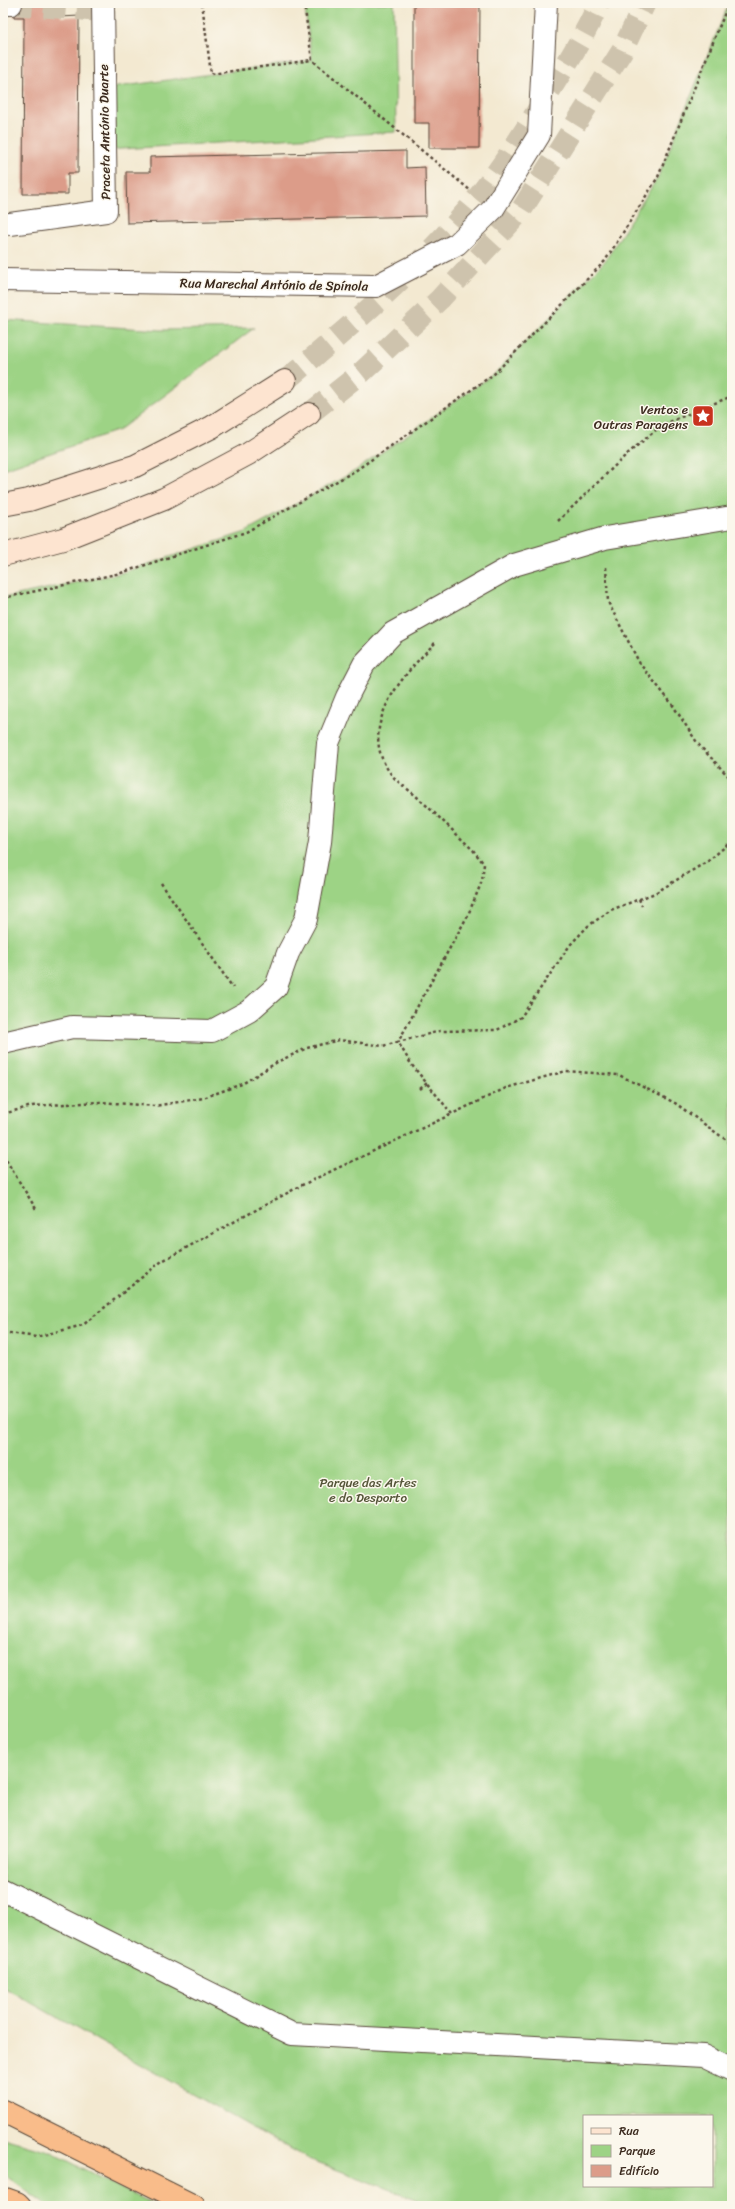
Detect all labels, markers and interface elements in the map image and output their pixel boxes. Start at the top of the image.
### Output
street label: Praceta António Duarte [92,64,117,200]
street label: Rua Marechal António de Spínola [180,271,369,298]
place label: Ventos e Outras Paragens [594,398,689,436]
place icon: Ventos e Outras Paragens [690,403,716,429]
park label: Parque das Artes e do Desporto [319,1471,418,1509]
legend [583,2115,713,2187]
text: Rua [619,2120,640,2142]
text: Parque [619,2140,656,2162]
text: Edifício [619,2160,659,2182]

